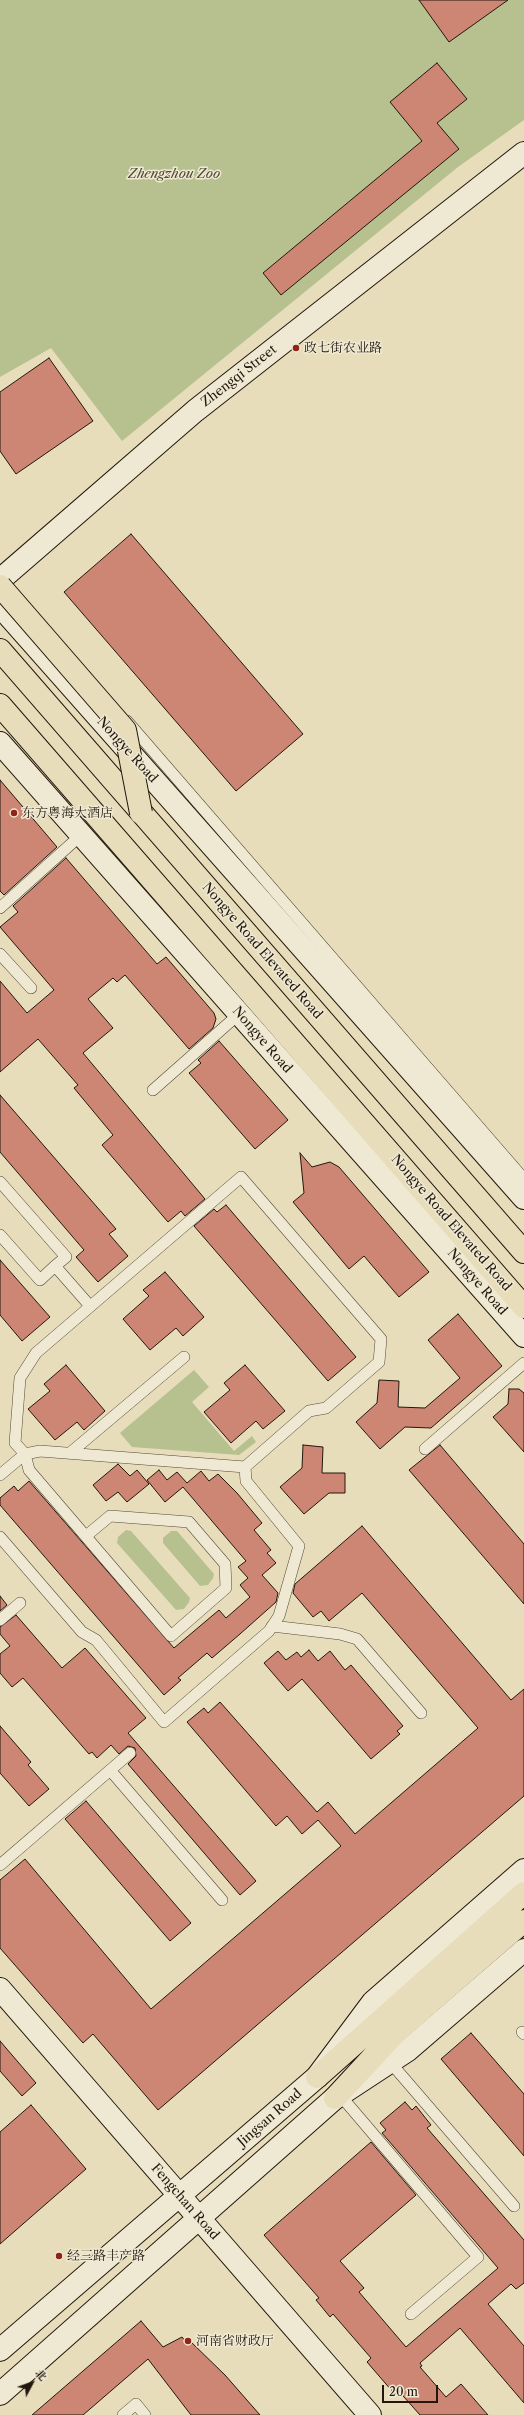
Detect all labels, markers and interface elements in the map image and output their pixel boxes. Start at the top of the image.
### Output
park label: Zhengzhou Zoo [128,166,220,182]
place label: 政七街农业路 [304,340,382,356]
street label: Zhengqi Street [198,342,280,410]
marker: 政七街农业路 [291,343,301,353]
street label: Nongye Road [93,714,161,786]
place label: 东方粤海大酒店 [22,805,113,821]
marker: 东方粤海大酒店 [9,808,19,818]
street label: Nongye Road Elevated Road [199,880,325,1022]
street label: Nongye Road [229,1004,295,1076]
street label: Nongye Road Elevated Road [388,1152,514,1294]
street label: Nongye Road [444,1246,510,1318]
street label: Jingsan Road [235,2086,305,2150]
street label: Fengchan Road [148,2161,222,2243]
place label: 经三路丰产路 [67,2248,145,2264]
marker: 经三路丰产路 [54,2251,64,2261]
place label: 河南省财政厅 [196,2333,274,2349]
marker: 河南省财政厅 [183,2336,193,2346]
north arrow [12,2363,52,2403]
text: 北 [32,2366,50,2384]
scale bar [384,2377,440,2403]
text: 20 m [389,2384,418,2399]

